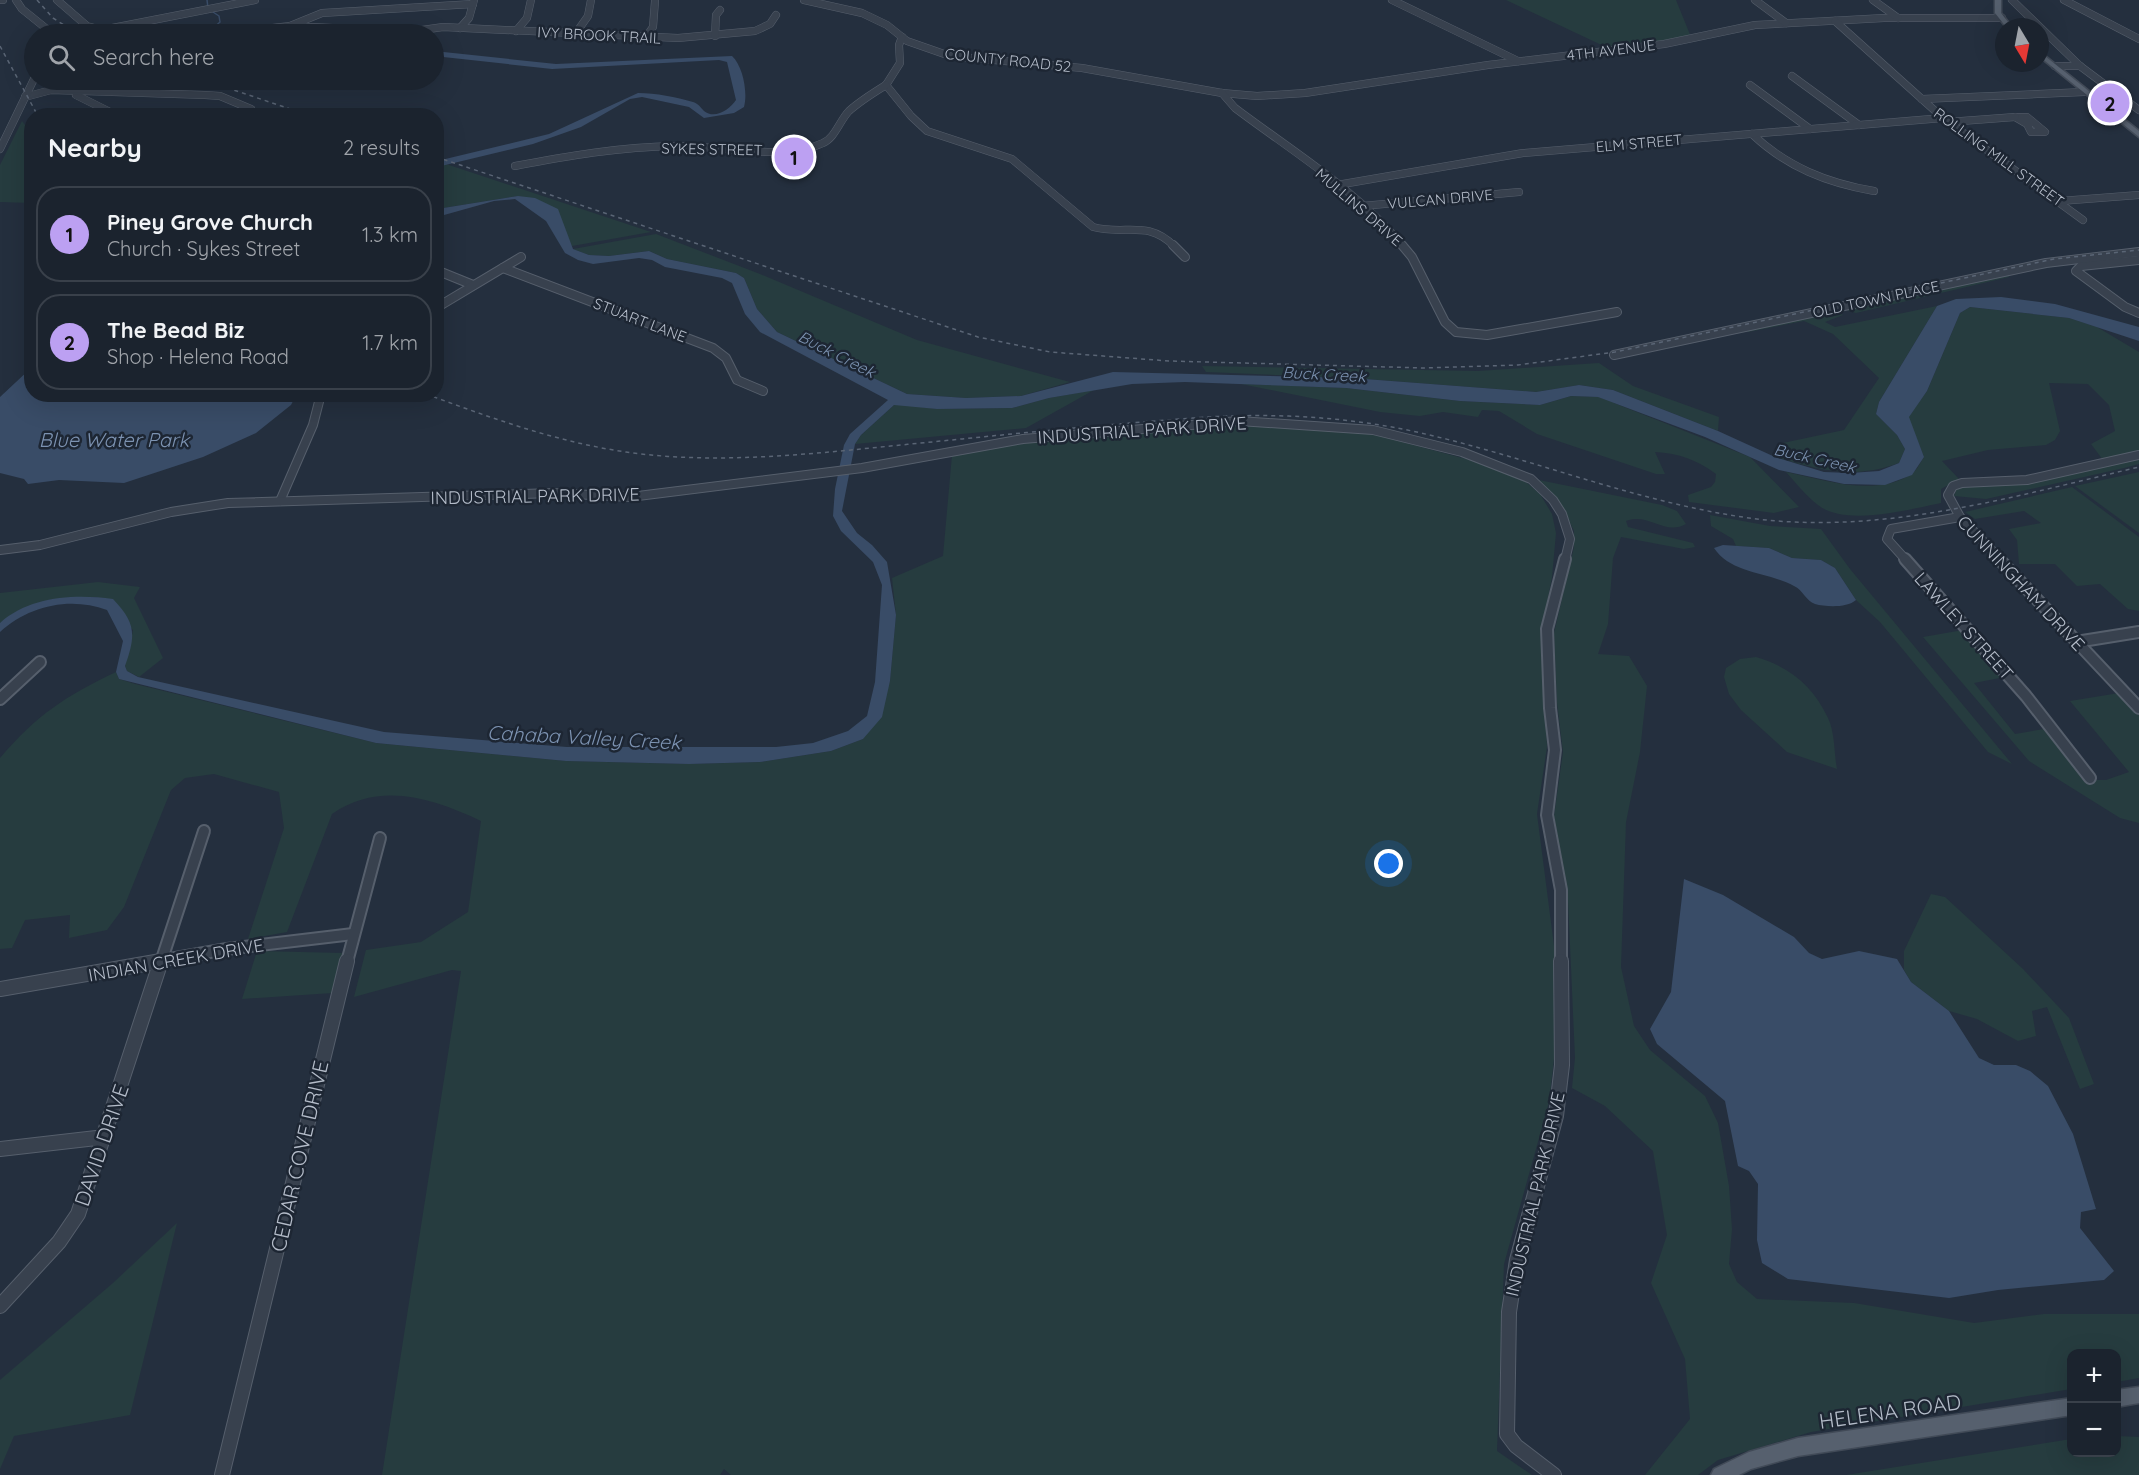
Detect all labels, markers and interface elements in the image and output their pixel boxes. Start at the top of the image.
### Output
north arrow [1995,18,2049,72]
street label: IVY BROOK TRAIL [537,22,661,48]
search box [24,24,444,90]
street label: 4TH AVENUE [1566,35,1656,65]
icon: search [45,41,78,74]
text: Search here [93,43,214,71]
street label: COUNTY ROAD 52 [944,44,1072,76]
pin: 2 [2090,80,2130,126]
street label: ROLLING MILL STREET [1930,103,2068,211]
street label: ELM STREET [1595,130,1683,156]
text: Nearby [48,131,142,164]
pin: 1 [774,134,814,180]
text: 2 results [343,135,420,160]
street label: SYKES STREET [661,139,763,159]
street label: MULLINS DRIVE [1312,164,1406,250]
street label: VULCAN DRIVE [1386,185,1494,213]
text: Piney Grove Church [107,208,313,236]
text: 1 [66,222,73,247]
text: 1.3 km [362,222,418,247]
text: Church · Sykes Street [107,236,300,261]
street label: OLD TOWN PLACE [1811,276,1941,322]
street label: STUART LANE [591,294,689,346]
text: The Bead Biz [107,316,244,344]
water label: Buck Creek [795,326,880,383]
text: 2 [64,330,75,355]
text: 1.7 km [362,330,418,355]
text: Shop · Helena Road [107,344,289,369]
water label: Buck Creek [1282,362,1368,386]
street label: INDUSTRIAL PARK DRIVE [1037,411,1247,449]
water label: Blue Water Park [39,427,191,452]
water label: Buck Creek [1772,439,1859,477]
street label: INDUSTRIAL PARK DRIVE [430,483,640,509]
street label: CUNNINGHAM DRIVE [1952,510,2090,656]
street label: LAWLEY STREET [1909,567,2019,685]
water label: Cahaba Valley Creek [486,719,684,755]
your location [1374,849,1403,878]
street label: INDIAN CREEK DRIVE [86,933,266,987]
street label: CEDAR COVE DRIVE [264,1058,334,1254]
street label: DAVID DRIVE [68,1081,134,1209]
street label: INDUSTRIAL PARK DRIVE [1500,1089,1570,1299]
map controls [2067,1349,2121,1457]
button: + [2067,1349,2121,1403]
street label: HELENA ROAD [1817,1388,1963,1434]
button: − [2067,1403,2121,1457]

